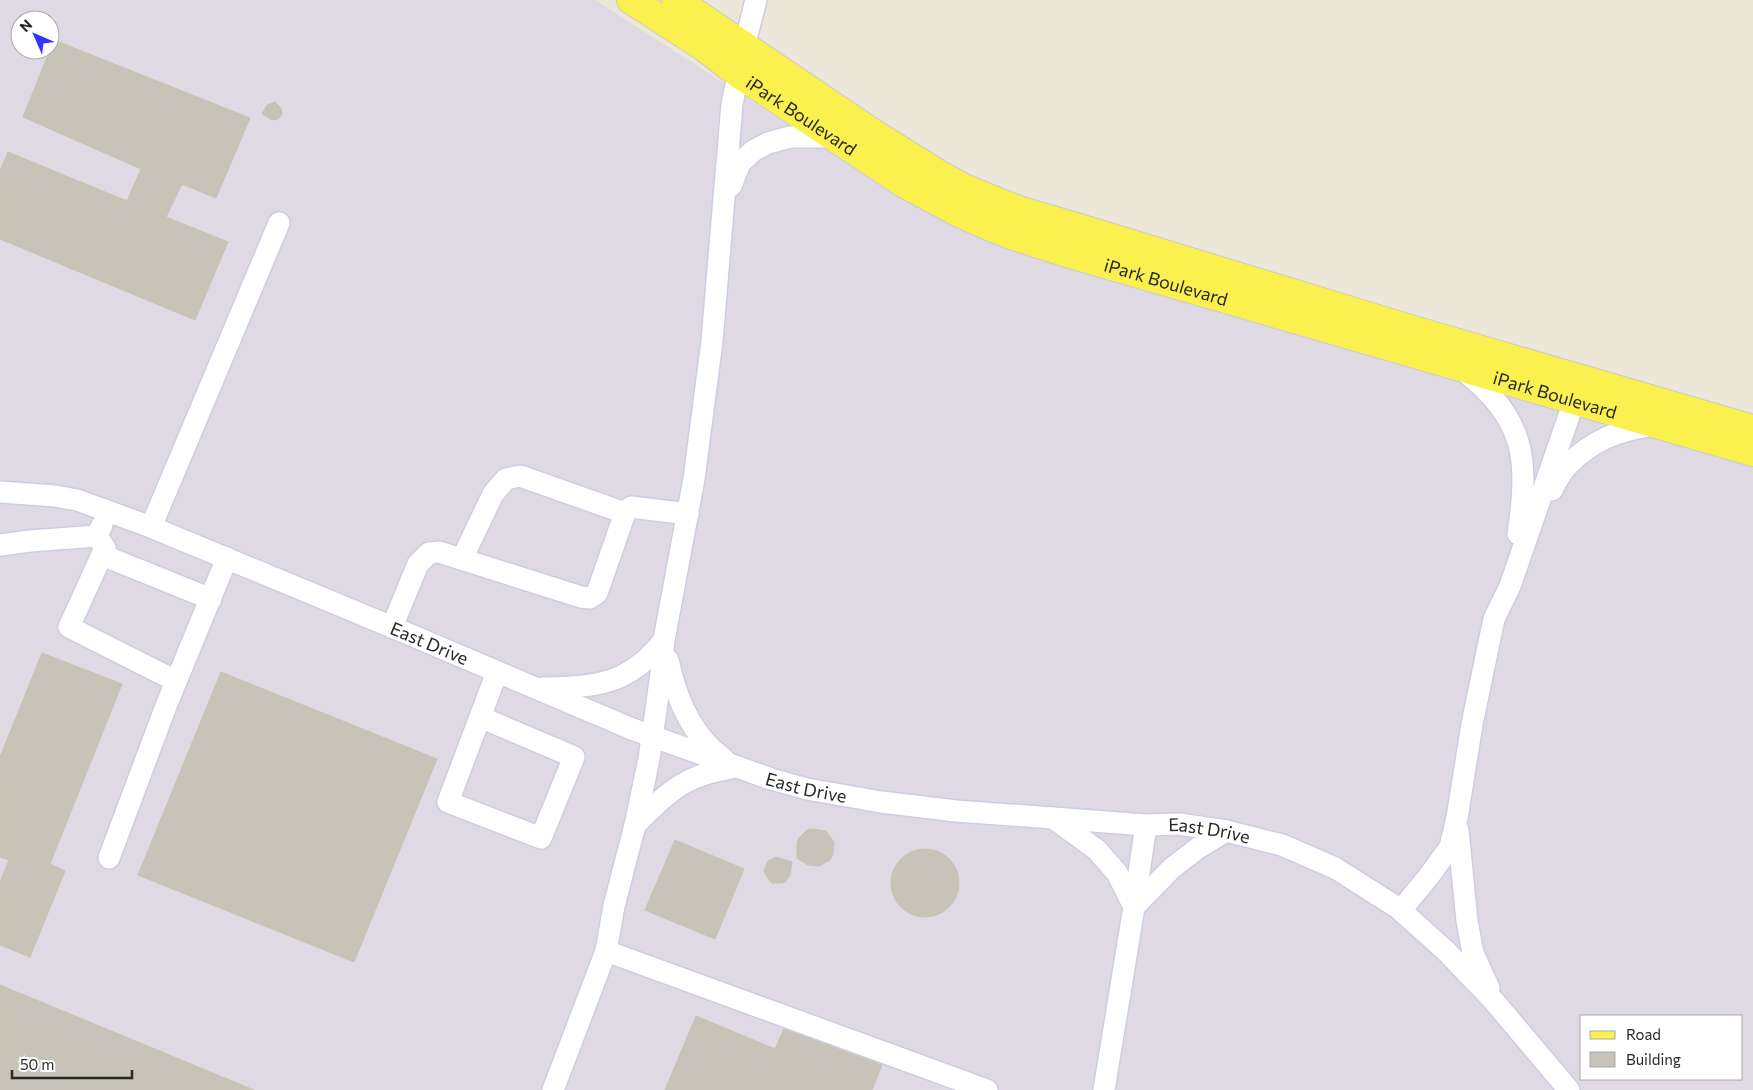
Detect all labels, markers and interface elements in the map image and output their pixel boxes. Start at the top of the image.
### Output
north arrow [10,10,60,60]
text: N [16,16,35,35]
street label: iPark Boulevard [742,71,861,160]
street label: iPark Boulevard [1102,253,1231,310]
street label: iPark Boulevard [1491,366,1620,423]
street label: East Drive [387,617,472,669]
street label: East Drive [763,767,849,807]
street label: East Drive [1168,813,1252,848]
legend [1580,1015,1743,1080]
text: Road [1626,1025,1661,1043]
scale bar [12,1048,132,1080]
text: Building [1626,1050,1681,1068]
text: 50 m [20,1055,54,1073]

